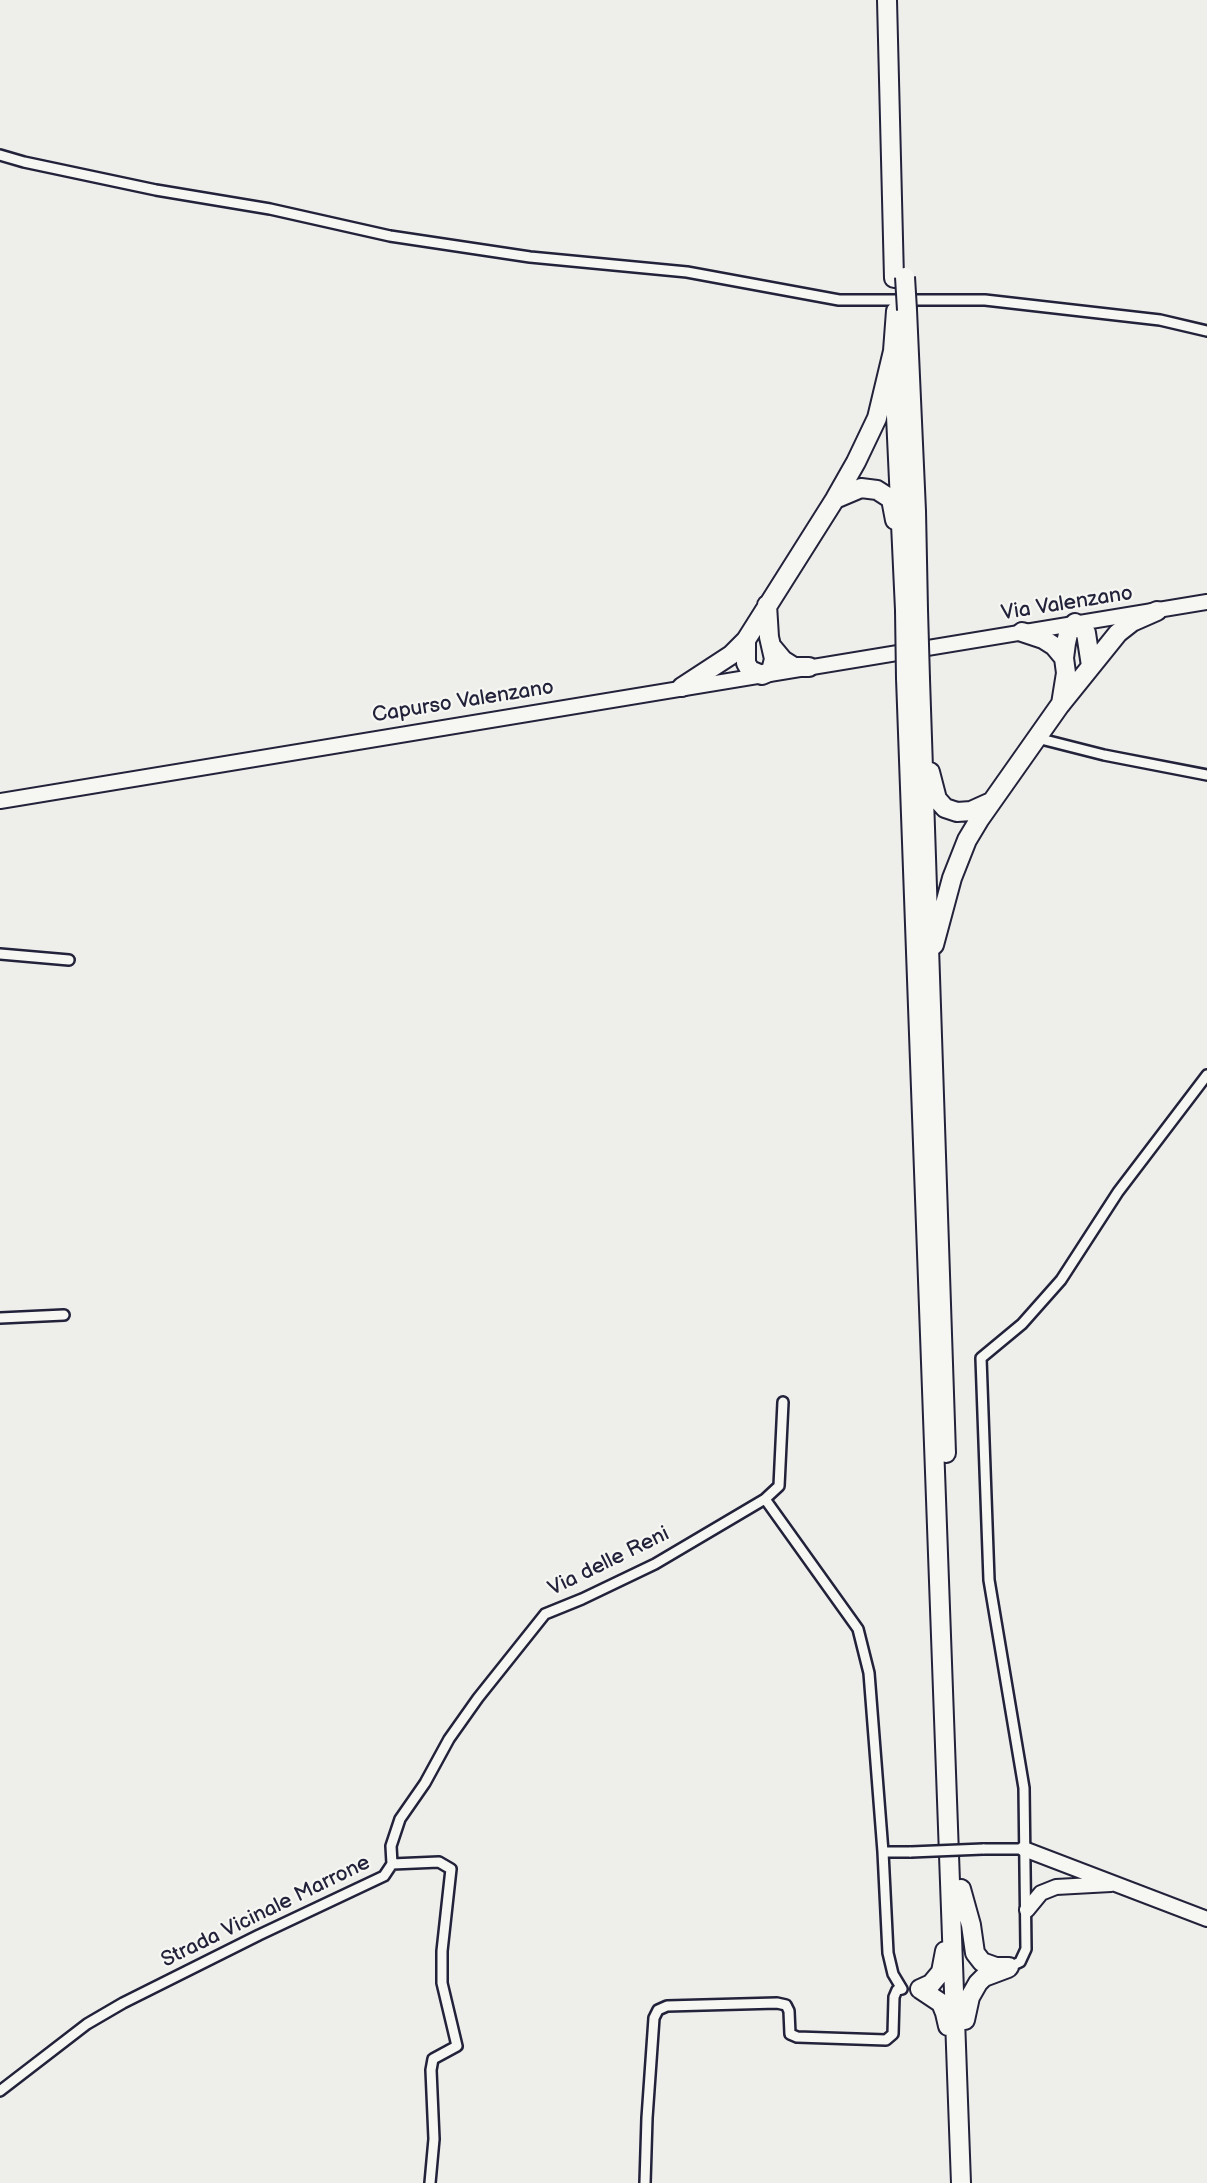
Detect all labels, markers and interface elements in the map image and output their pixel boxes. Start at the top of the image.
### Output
street label: Via Valenzano [999,581,1135,627]
street label: Capurso Valenzano [370,675,556,729]
street label: Via delle Reni [544,1522,674,1602]
street label: Strada Vicinale Marrone [158,1850,374,1974]

